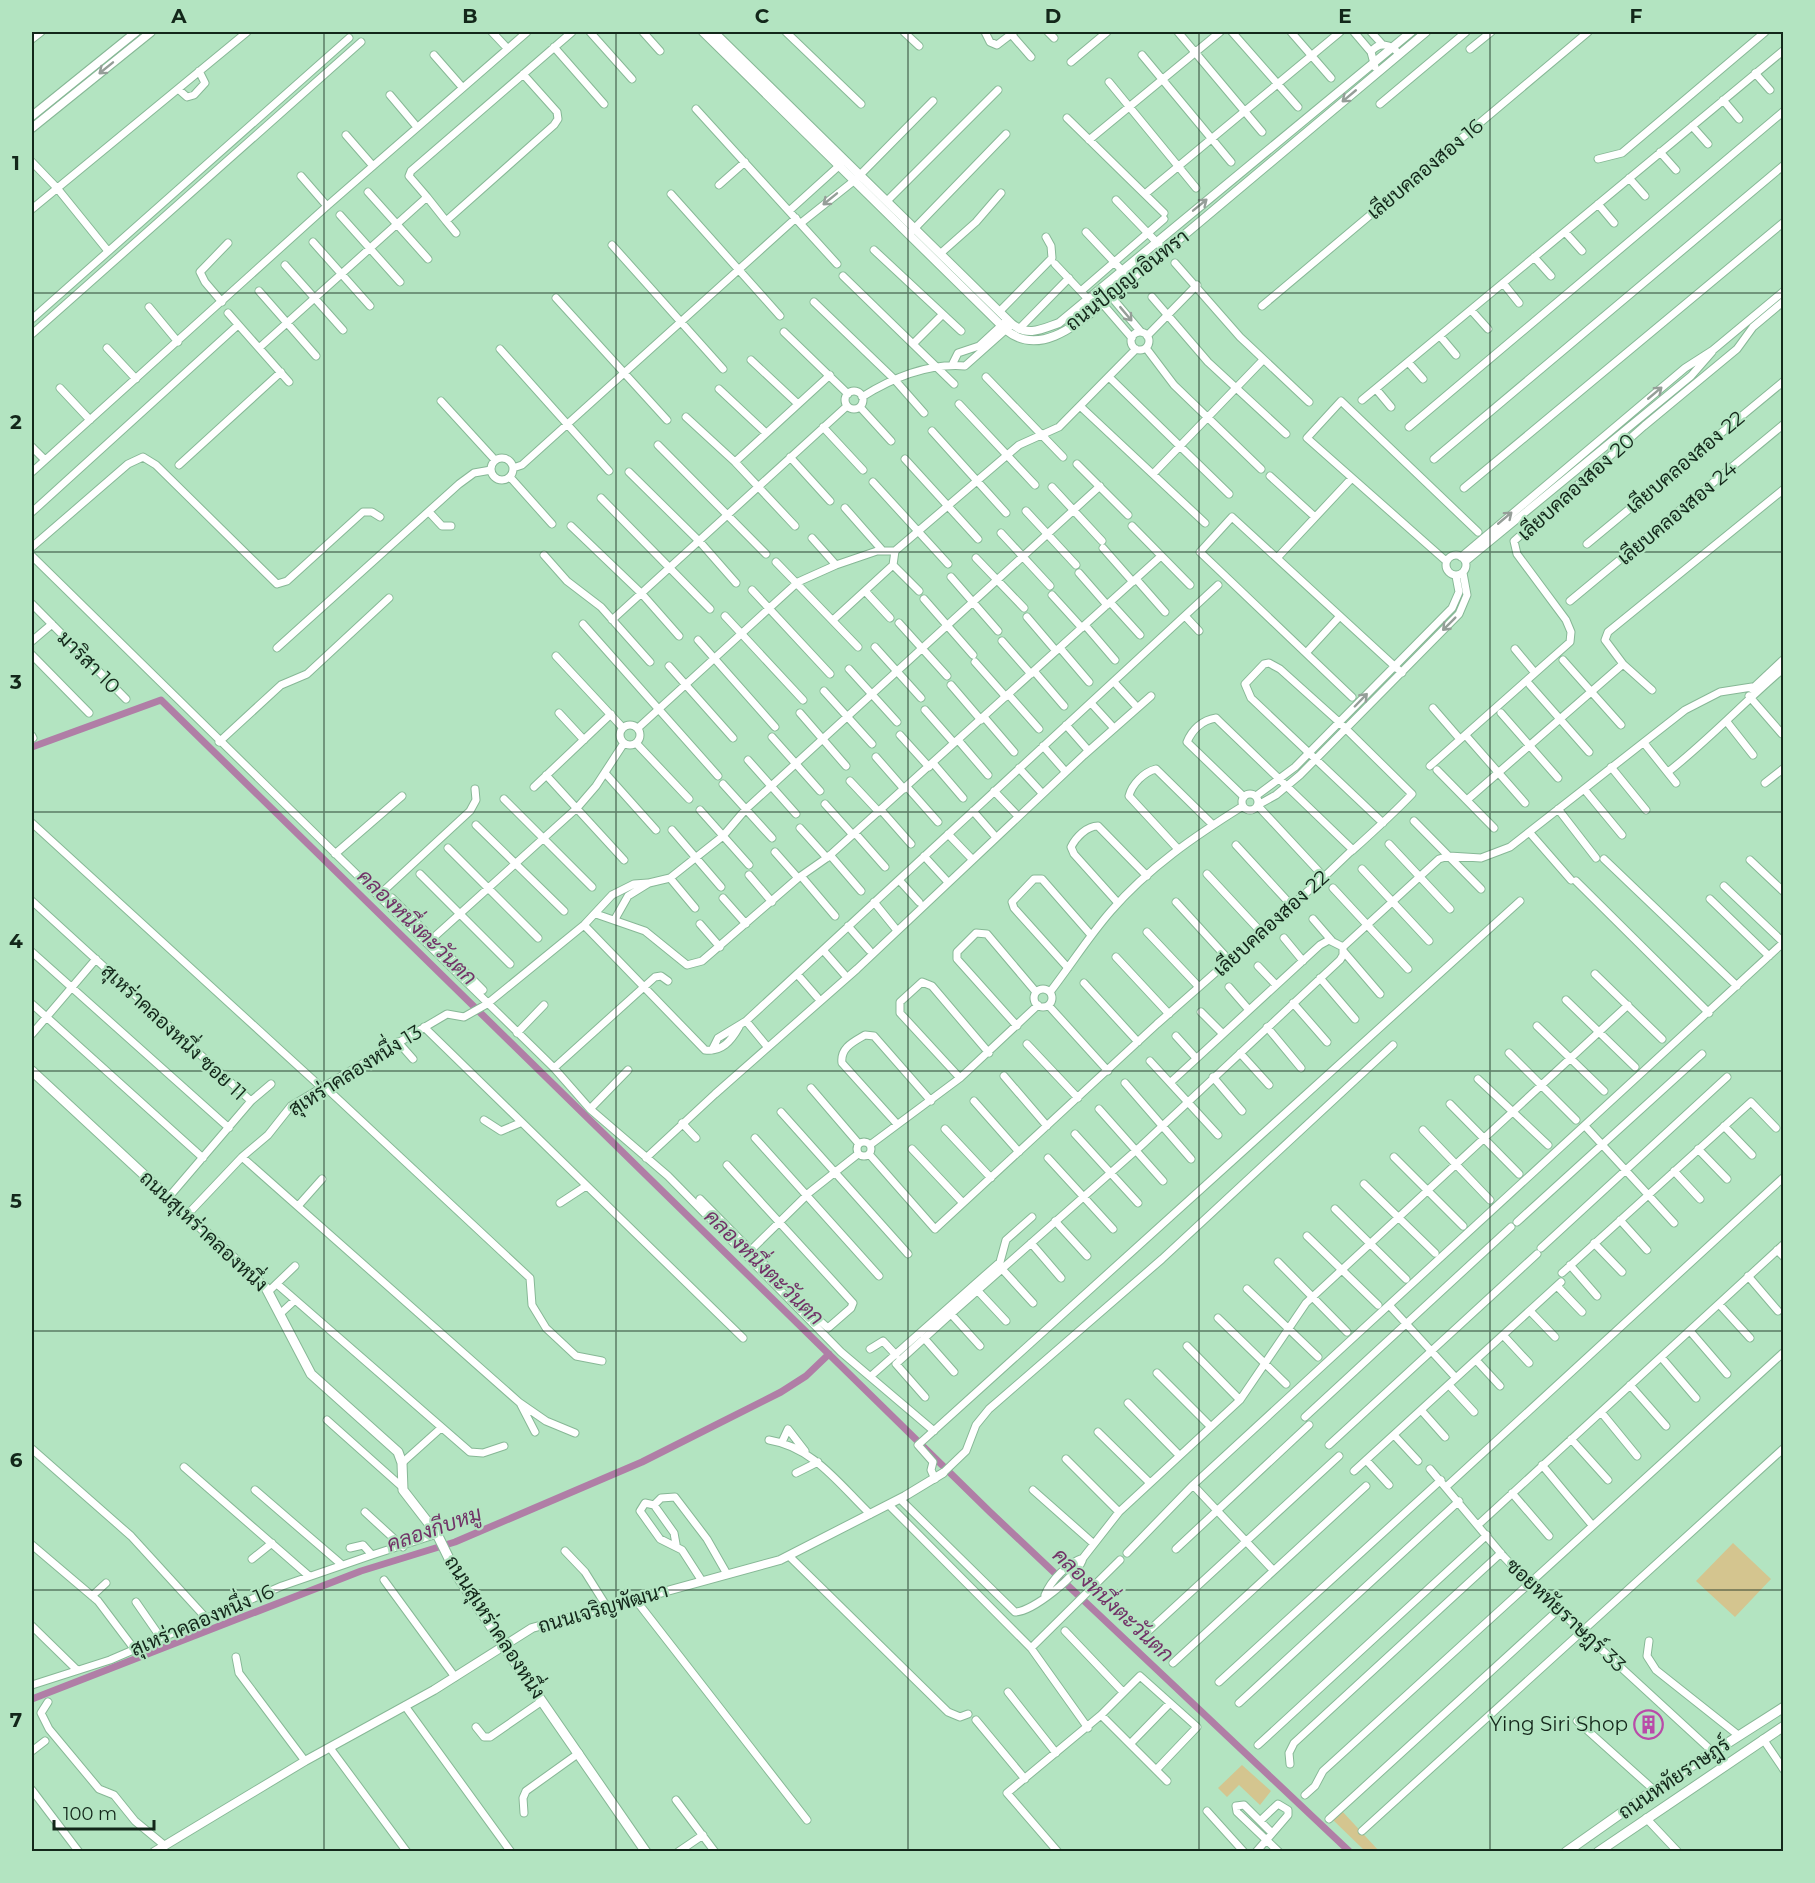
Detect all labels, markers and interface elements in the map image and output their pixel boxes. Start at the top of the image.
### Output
text: A [170,4,187,28]
text: B [462,4,478,28]
text: C [755,4,770,28]
text: D [1045,4,1061,28]
text: E [1338,4,1352,28]
text: F [1630,4,1643,28]
one-way arrow [98,62,114,75]
one-way arrow [1342,89,1357,103]
street label: เลียบคลองสอง 16 [1362,113,1488,224]
text: 1 [12,151,20,175]
one-way arrow [823,192,839,205]
one-way arrow [1192,199,1208,212]
street label: ถนนปัญญาอินทรา [1060,224,1194,336]
one-way arrow [1119,306,1132,322]
one-way arrow [1647,386,1662,400]
street label: เลียบคลองสอง 22 [1620,405,1749,518]
text: 2 [10,410,22,434]
street label: เลียบคลองสอง 20 [1512,428,1639,546]
street label: เลียบคลองสอง 24 [1612,455,1742,570]
one-way arrow [1497,511,1512,525]
one-way arrow [1442,617,1457,632]
street label: มาริสา 10 [53,626,125,698]
text: 3 [9,670,22,694]
one-way arrow [1354,693,1368,708]
water label: คลองหนึ่งตะวันตก [353,859,487,990]
street label: เลียบคลองสอง 22 [1208,864,1334,981]
text: 4 [9,929,23,953]
street label: สุเหร่าคลองหนึ่ง ซอย 11 [95,955,255,1107]
street label: สุเหร่าคลองหนึ่ง 13 [281,1015,427,1122]
street label: ถนนสุเหร่าคลองหนึ่ง [134,1162,276,1298]
text: 5 [10,1189,22,1213]
water label: คลองหนึ่งตะวันตก [700,1199,834,1330]
text: 6 [10,1448,23,1472]
water label: คลองกีบหมู [383,1501,486,1559]
water label: คลองหนึ่งตะวันตก [1048,1537,1184,1667]
street label: ถนนสุเหร่าคลองหนึ่ง [438,1548,554,1704]
street label: ซอยหทัยราษฎร์ 33 [1500,1552,1632,1678]
street label: สุเหร่าคลองหนึ่ง 16 [125,1574,278,1663]
street label: ถนนเจริญพัฒนา [535,1578,671,1638]
text: 7 [10,1708,22,1732]
building icon: Ying Siri Shop [1633,1708,1665,1740]
place label: Ying Siri Shop [1490,1712,1628,1736]
street label: ถนนหทัยราษฎร์ [1613,1730,1735,1826]
scale bar [54,1793,154,1831]
text: 100 m [63,1803,117,1825]

